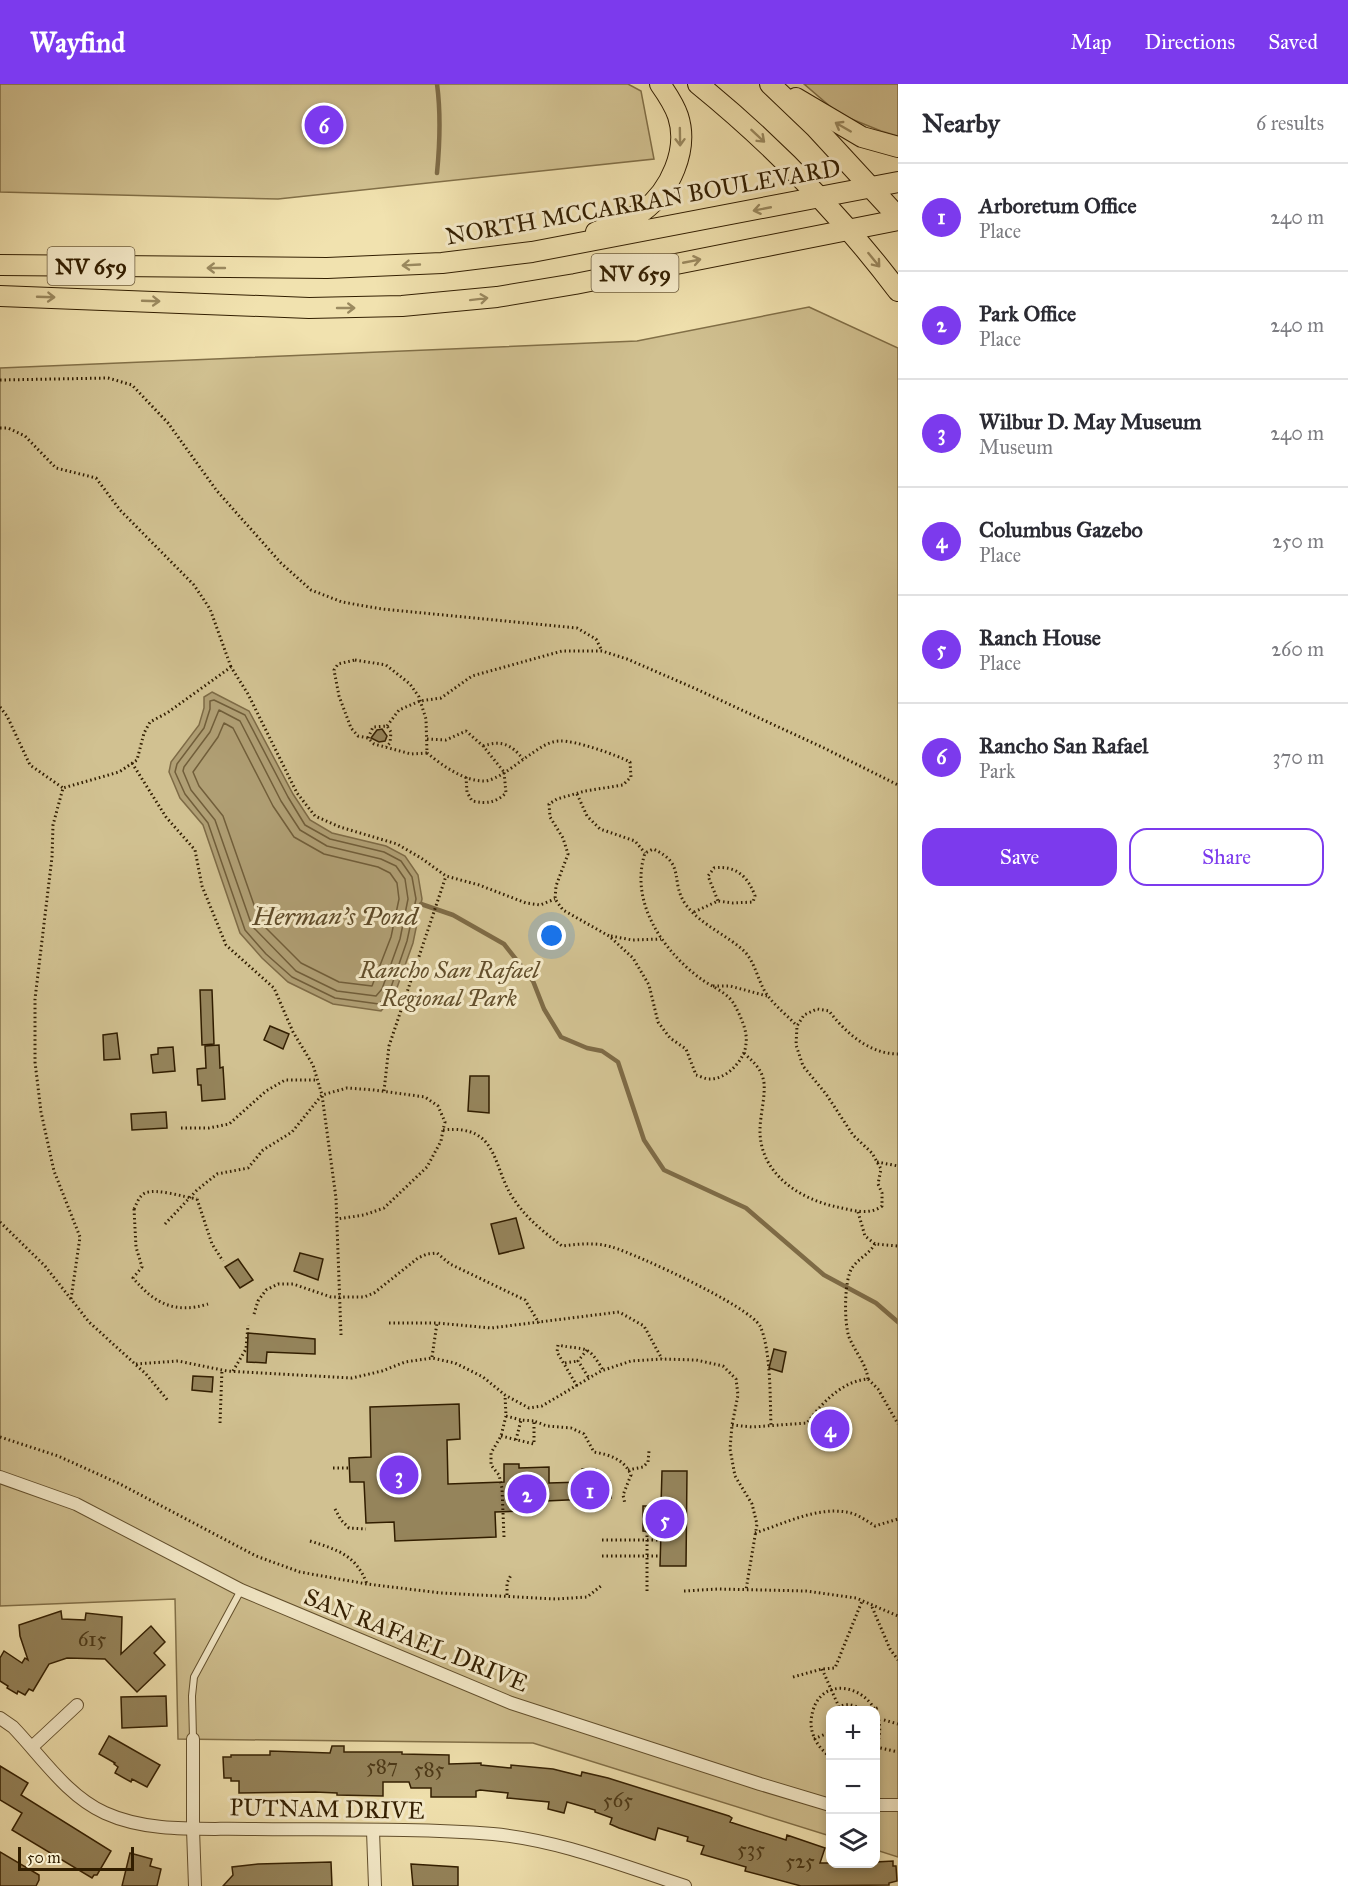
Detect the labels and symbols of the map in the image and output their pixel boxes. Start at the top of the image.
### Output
pin: 6 [304,102,344,147]
one-way arrow [835,121,853,132]
one-way arrow [674,127,685,147]
one-way arrow [750,129,765,143]
street label: NORTH MCCARRAN BOULEVARD [443,152,843,252]
one-way arrow [753,204,773,215]
road number: NV 659 [48,247,134,285]
one-way arrow [867,252,880,268]
road number: NV 659 [592,254,678,292]
one-way arrow [681,255,701,266]
one-way arrow [402,260,422,271]
one-way arrow [207,262,227,274]
one-way arrow [36,292,56,303]
one-way arrow [469,293,489,304]
one-way arrow [141,296,161,307]
one-way arrow [335,302,355,314]
water label: Herman's Pond [251,900,419,932]
your location [537,921,566,950]
park label: Rancho San Rafael Regional Park [358,955,541,1013]
pin: 4 [810,1406,850,1452]
pin: 3 [380,1452,418,1498]
pin: 1 [570,1468,610,1512]
pin: 2 [508,1472,546,1516]
pin: 5 [646,1496,684,1542]
street label: SAN RAFAEL DRIVE [300,1581,532,1699]
house number: 615 [78,1626,107,1652]
house number: 587 [366,1753,398,1779]
house number: 585 [414,1756,445,1782]
house number: 565 [603,1787,633,1813]
street label: PUTNAM DRIVE [229,1792,425,1826]
house number: 535 [737,1836,765,1862]
scale bar [18,1844,134,1872]
house number: 525 [785,1848,815,1874]

